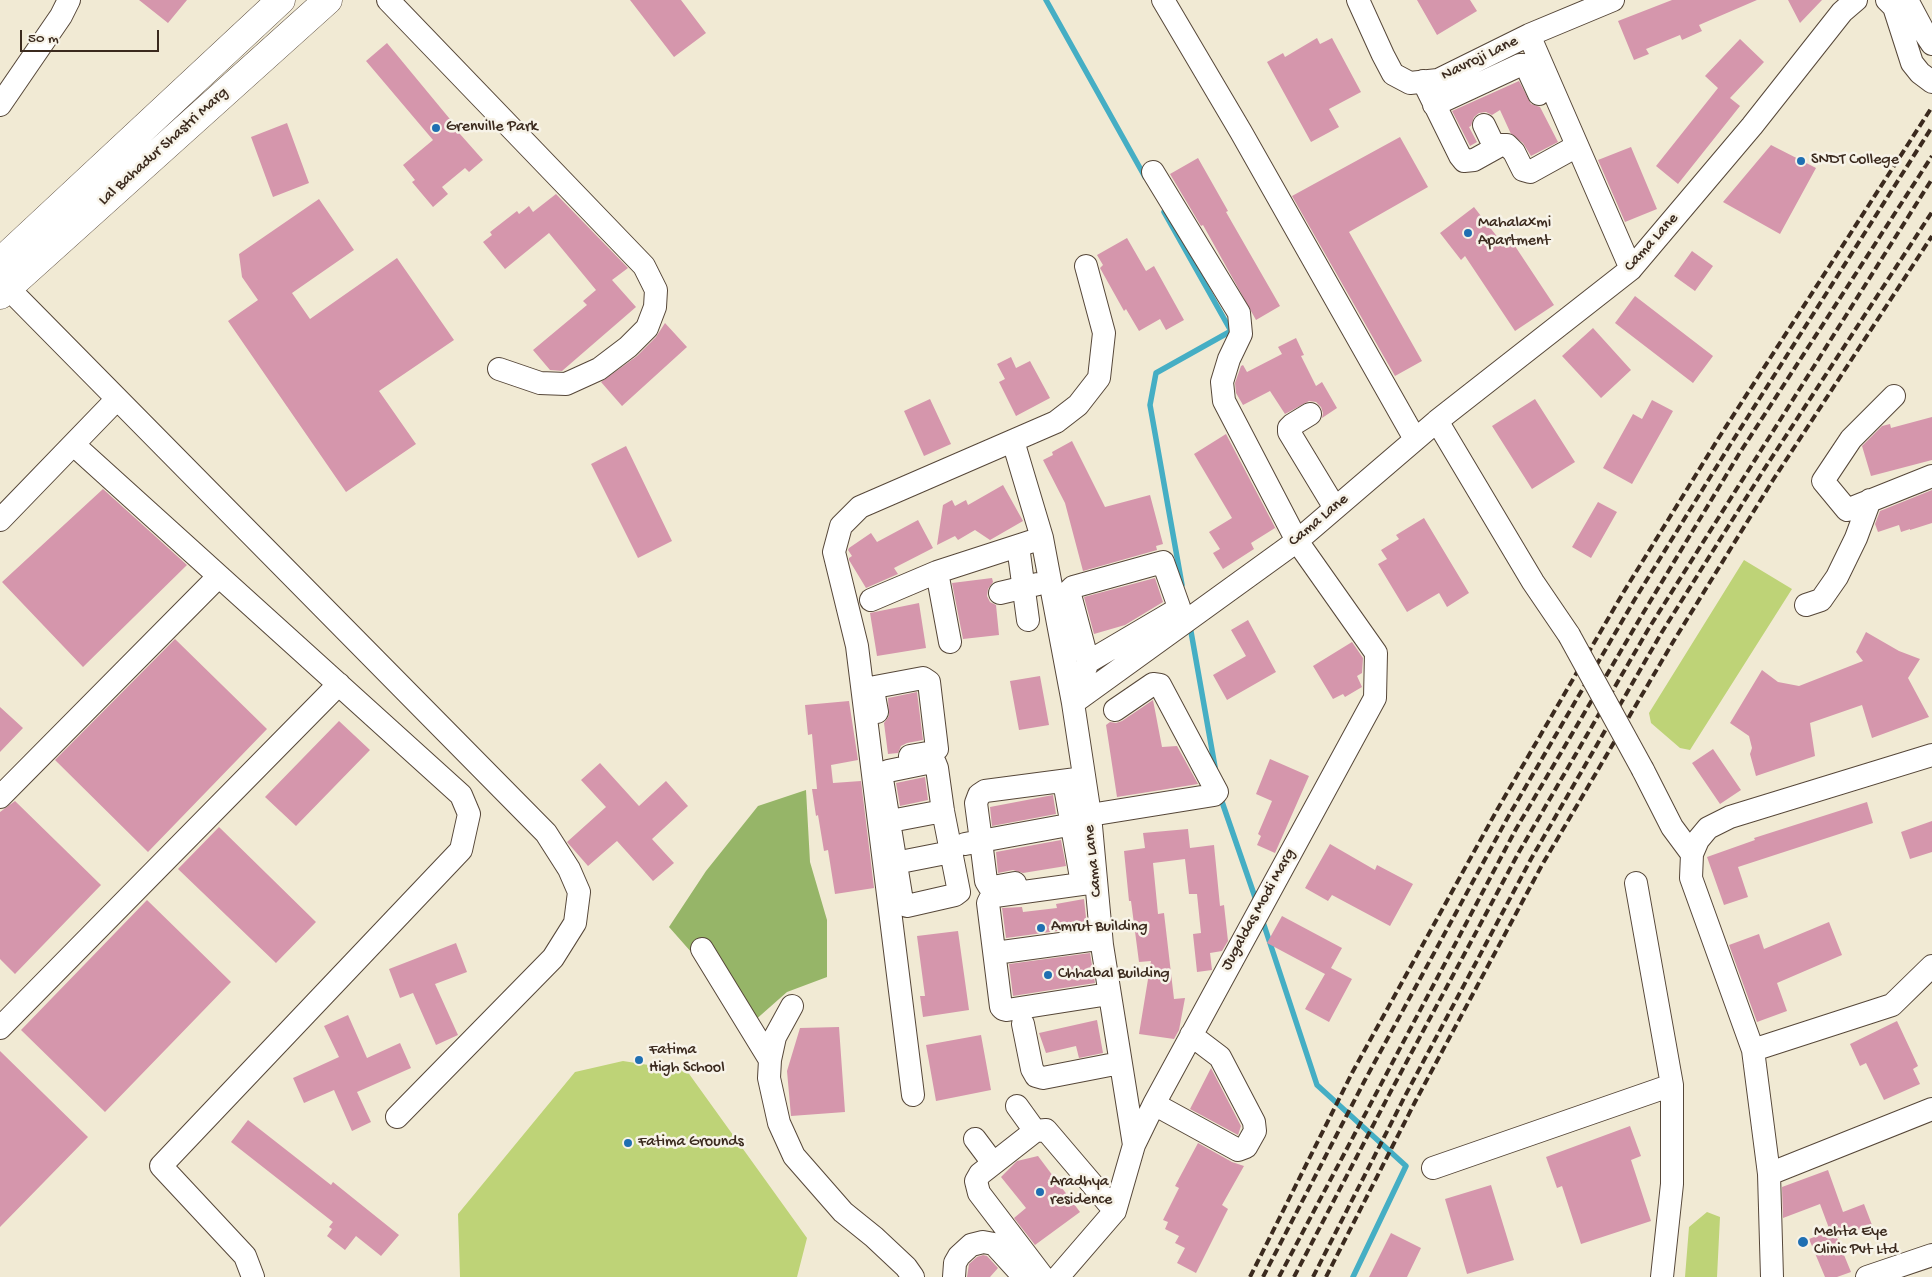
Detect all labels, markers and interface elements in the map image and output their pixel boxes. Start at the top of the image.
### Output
scale bar [22,20,161,52]
text: 50 m [28,30,59,48]
street label: Navroji Lane [1439,32,1521,86]
street label: Lal Bahadur Shastri Marg [95,84,233,210]
place label: Grenville Park [446,118,538,138]
marker: Grenville Park [430,122,442,134]
place label: SNDT College [1811,151,1899,171]
marker: SNDT College [1795,155,1807,167]
street label: Cama Lane [1621,210,1683,276]
place label: Mahalaxmi Apartment [1478,214,1551,252]
marker: Mahalaxmi Apartment [1462,227,1474,239]
street label: Cama Lane [1285,490,1353,552]
street label: Cama Lane [1081,824,1107,898]
street label: Jugaldas Modi Marg [1218,846,1300,974]
place label: Amrut Building [1051,918,1148,938]
marker: Amrut Building [1035,922,1047,934]
place label: Chhabal Building [1058,965,1170,985]
marker: Chhabal Building [1042,969,1054,981]
place label: Fatima High School [649,1041,725,1079]
marker: Fatima High School [633,1054,645,1066]
place label: Fatima Grounds [638,1133,744,1153]
marker: Fatima Grounds [622,1137,634,1149]
place label: Aradhya residence [1050,1173,1112,1211]
marker: Aradhya residence [1034,1186,1046,1198]
place label: Mehta Eye Clinic Pvt Ltd [1814,1223,1898,1261]
marker: Mehta Eye Clinic Pvt Ltd [1796,1235,1810,1249]

